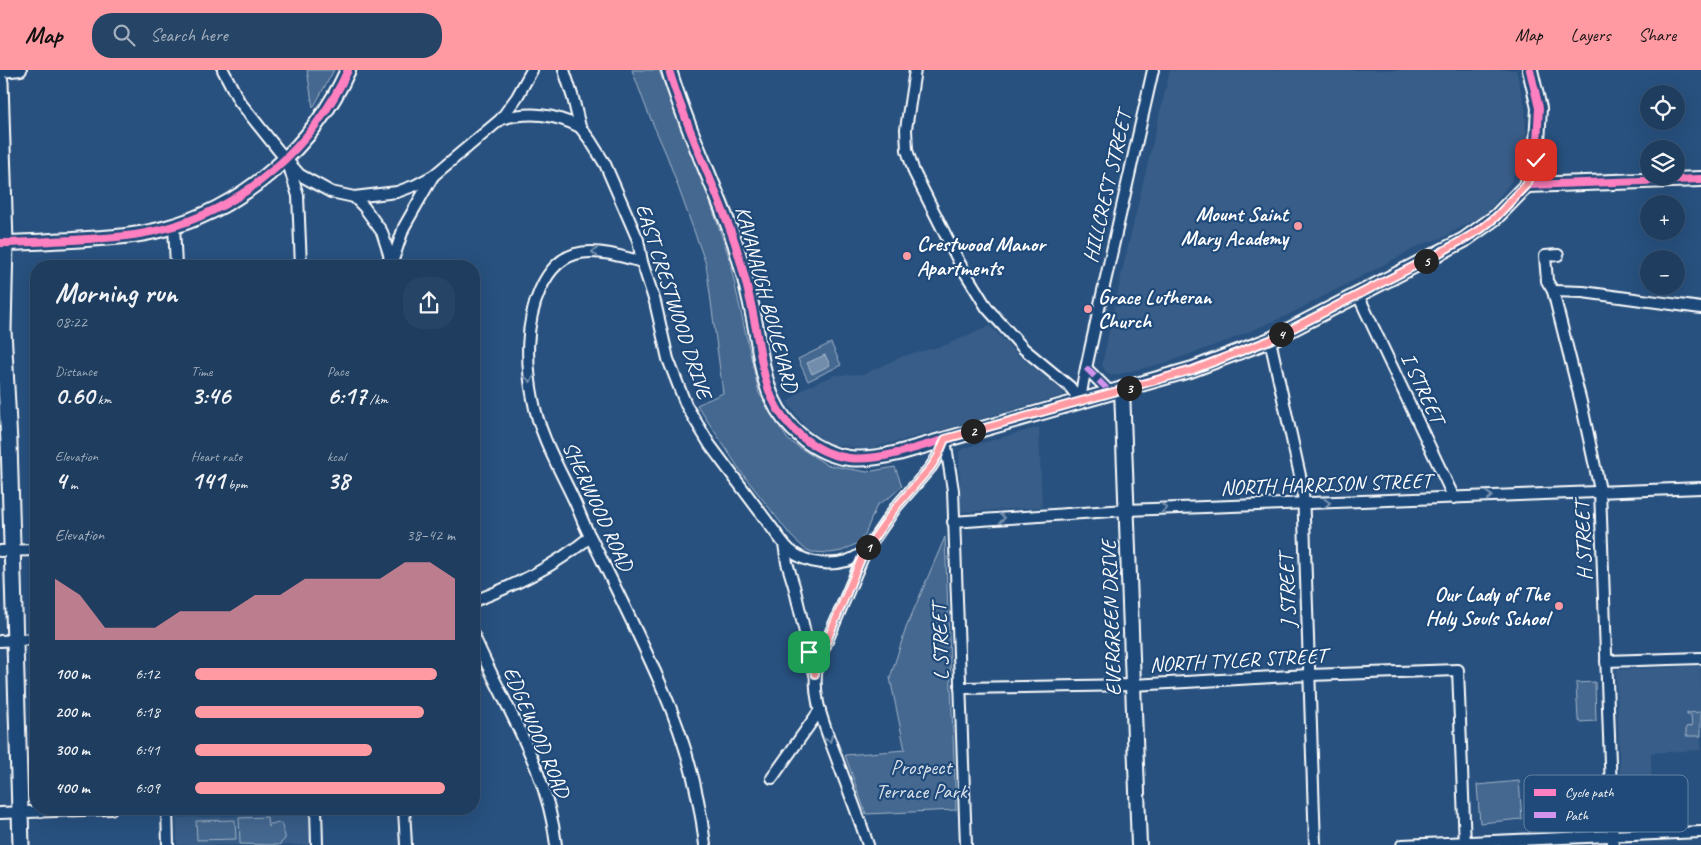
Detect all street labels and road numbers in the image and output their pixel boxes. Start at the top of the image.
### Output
street label: HILLCREST STREET [1077,104,1138,265]
street label: EAST CRESTWOOD DRIVE [630,200,719,404]
street label: KAVANAUGH BOULEVARD [730,203,805,397]
street label: I STREET [1395,349,1452,431]
street label: SHERWOOD ROAD [557,437,640,576]
street label: NORTH HARRISON STREET [1220,467,1436,501]
street label: H STREET [1568,496,1597,581]
street label: EVERGREEN DRIVE [1095,537,1127,696]
street label: J STREET [1273,548,1301,629]
street label: L STREET [925,598,954,681]
street label: NORTH TYLER STREET [1149,642,1332,678]
street label: EDGEWOOD ROAD [498,663,577,803]

